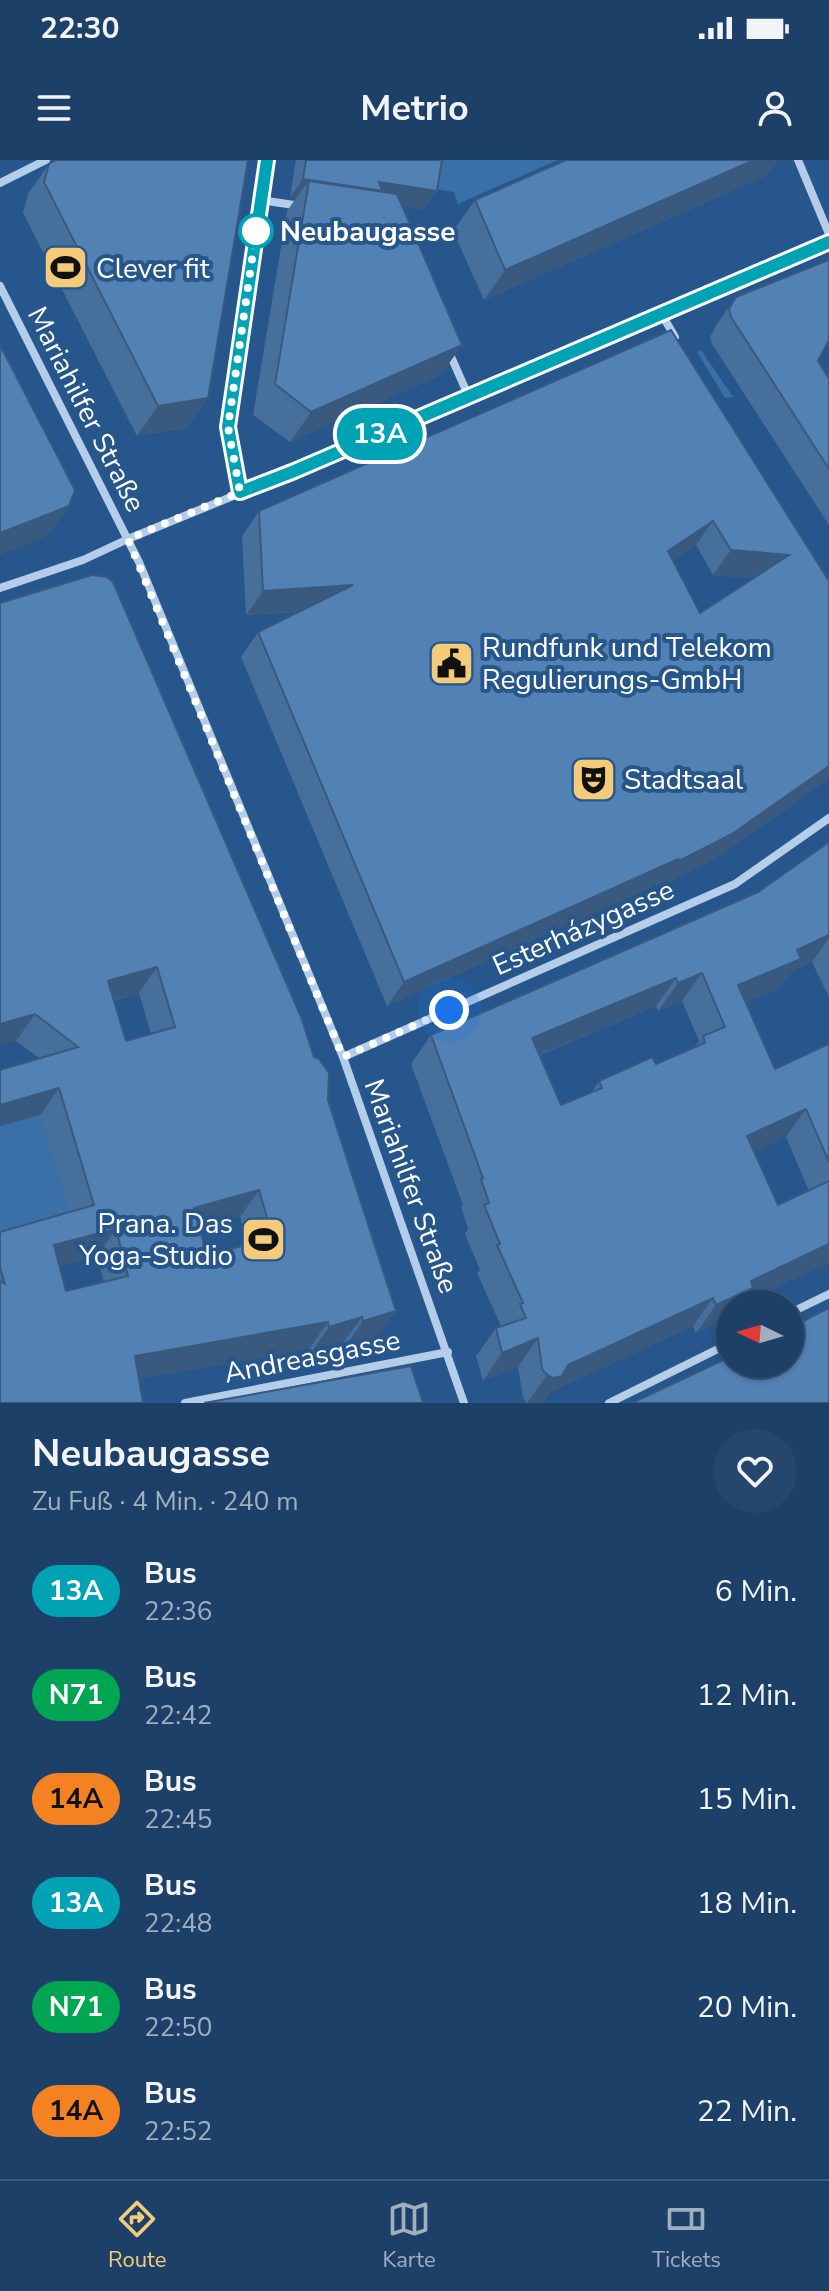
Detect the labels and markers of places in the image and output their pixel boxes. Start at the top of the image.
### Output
place label: Neubaugasse [280,213,455,251]
marker: Neubaugasse [239,214,273,248]
sports icon: Clever fit [41,244,89,292]
place label: Clever fit [96,250,210,288]
place label: Rundfunk und Telekom Regulierungs-GmbH [482,629,772,699]
public building icon: Rundfunk und Telekom Regulierungs-GmbH [427,639,475,687]
theatre icon: Stadtsaal [569,755,617,803]
place label: Stadtsaal [624,761,744,799]
place label: Prana. Das Yoga-Studio [78,1205,233,1275]
sports icon: Prana. Das Yoga-Studio [240,1215,288,1263]

